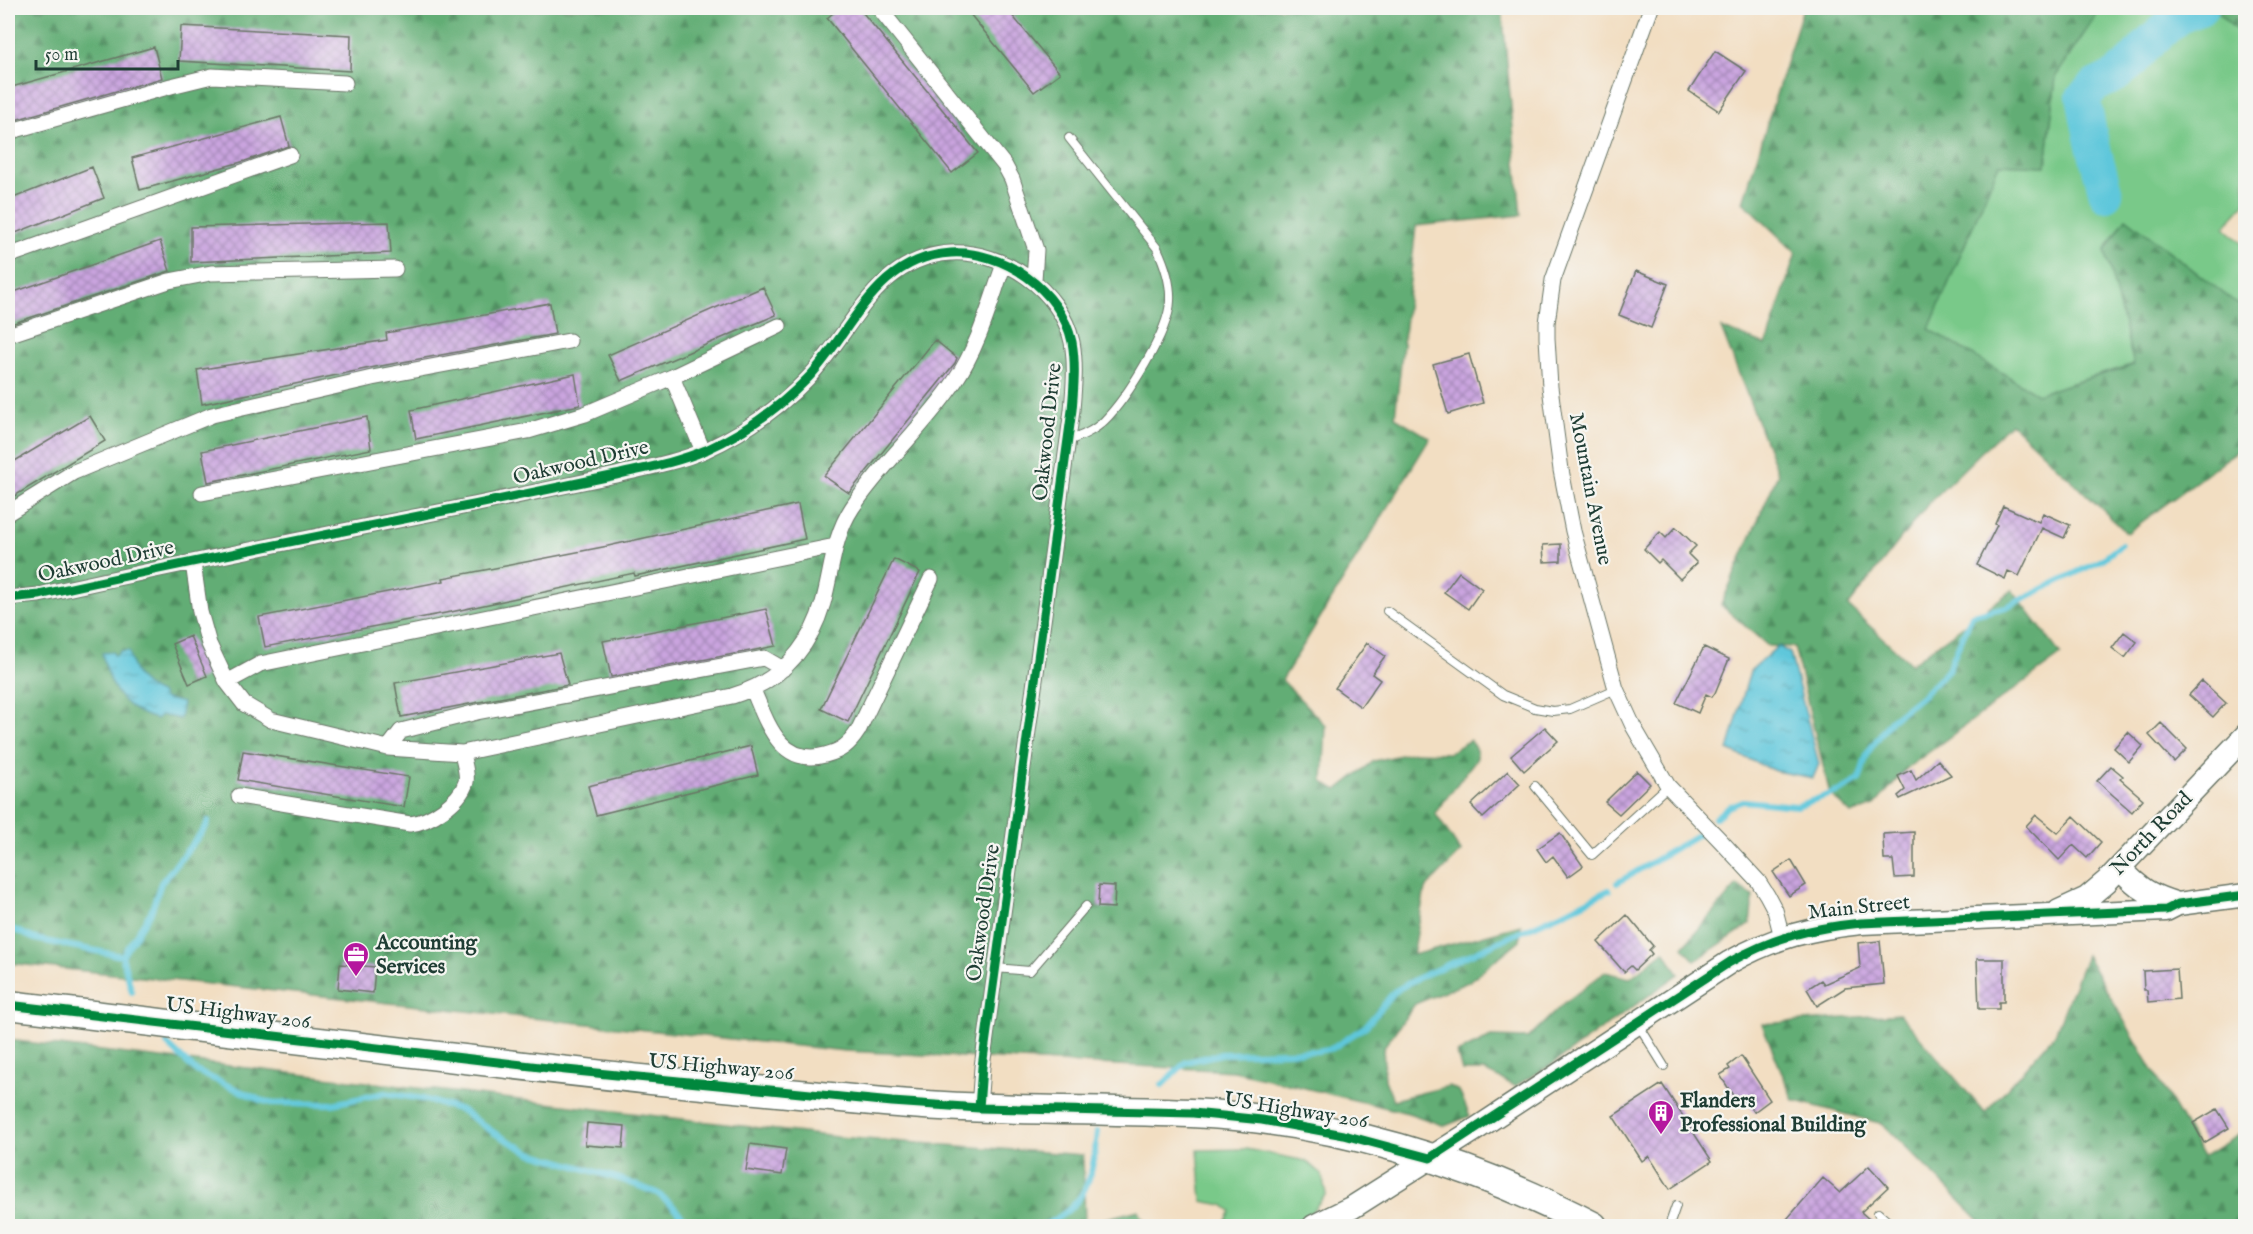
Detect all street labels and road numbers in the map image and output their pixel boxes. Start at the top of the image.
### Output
street label: Oakwood Drive [1027,361,1069,502]
street label: Mountain Avenue [1562,411,1618,568]
street label: Oakwood Drive [510,434,652,492]
street label: Oakwood Drive [35,534,177,590]
street label: North Road [2105,786,2199,882]
street label: Oakwood Drive [961,842,1007,983]
street label: Main Street [1807,889,1911,927]
street label: US Highway 206 [164,992,313,1036]
street label: US Highway 206 [647,1048,796,1088]
street label: US Highway 206 [1222,1086,1371,1136]

